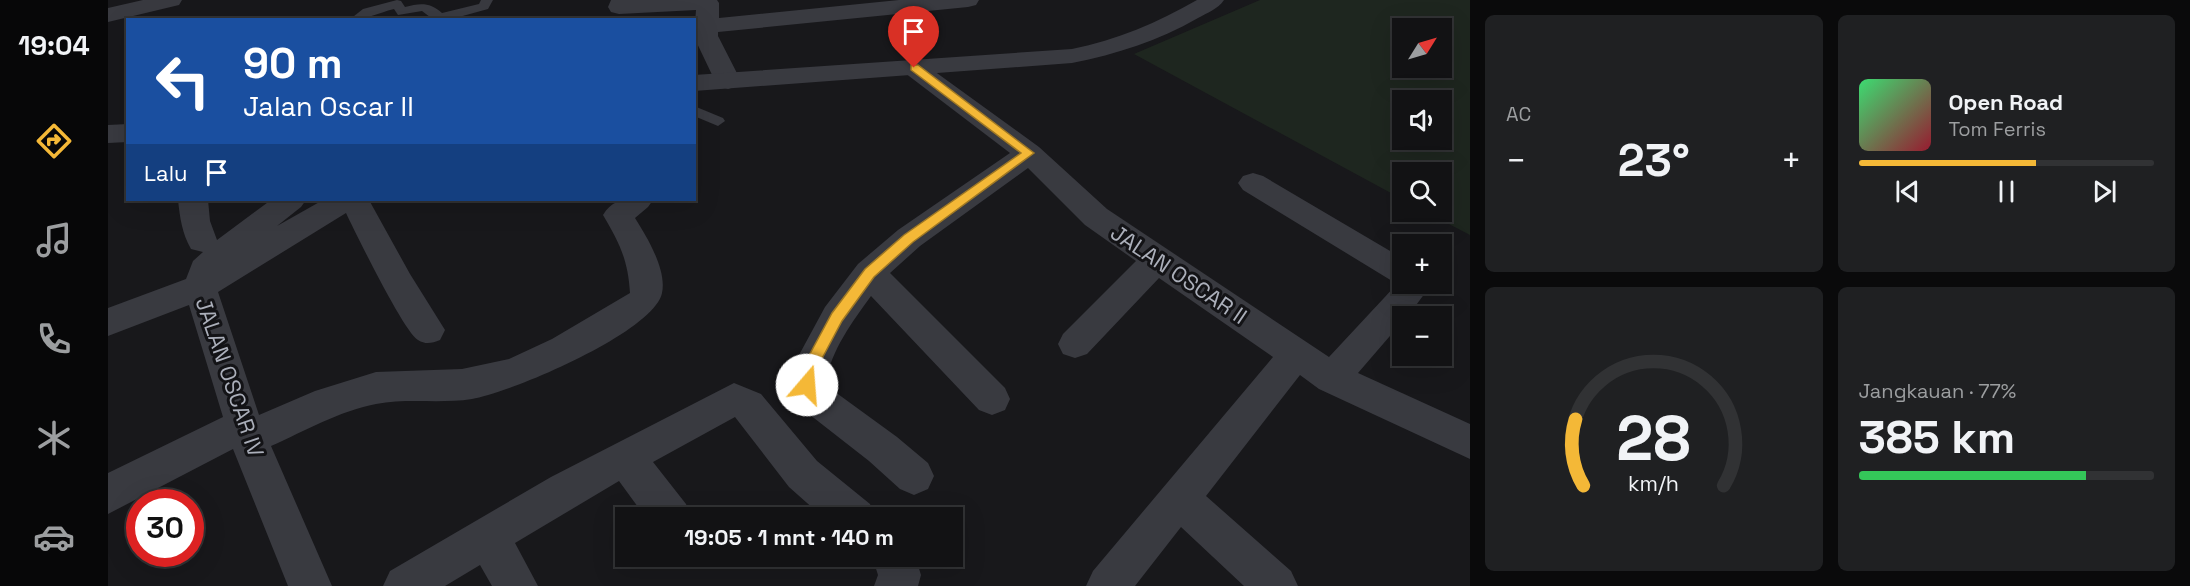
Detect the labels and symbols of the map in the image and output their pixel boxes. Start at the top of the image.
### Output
pin [888,6,939,68]
north arrow [1392,18,1452,78]
street label: JALAN OSCAR II [1105,218,1253,330]
street label: JALAN OSCAR IV [190,294,271,461]
position arrow [775,353,839,417]
speed limit sign: 30 [126,489,204,567]

